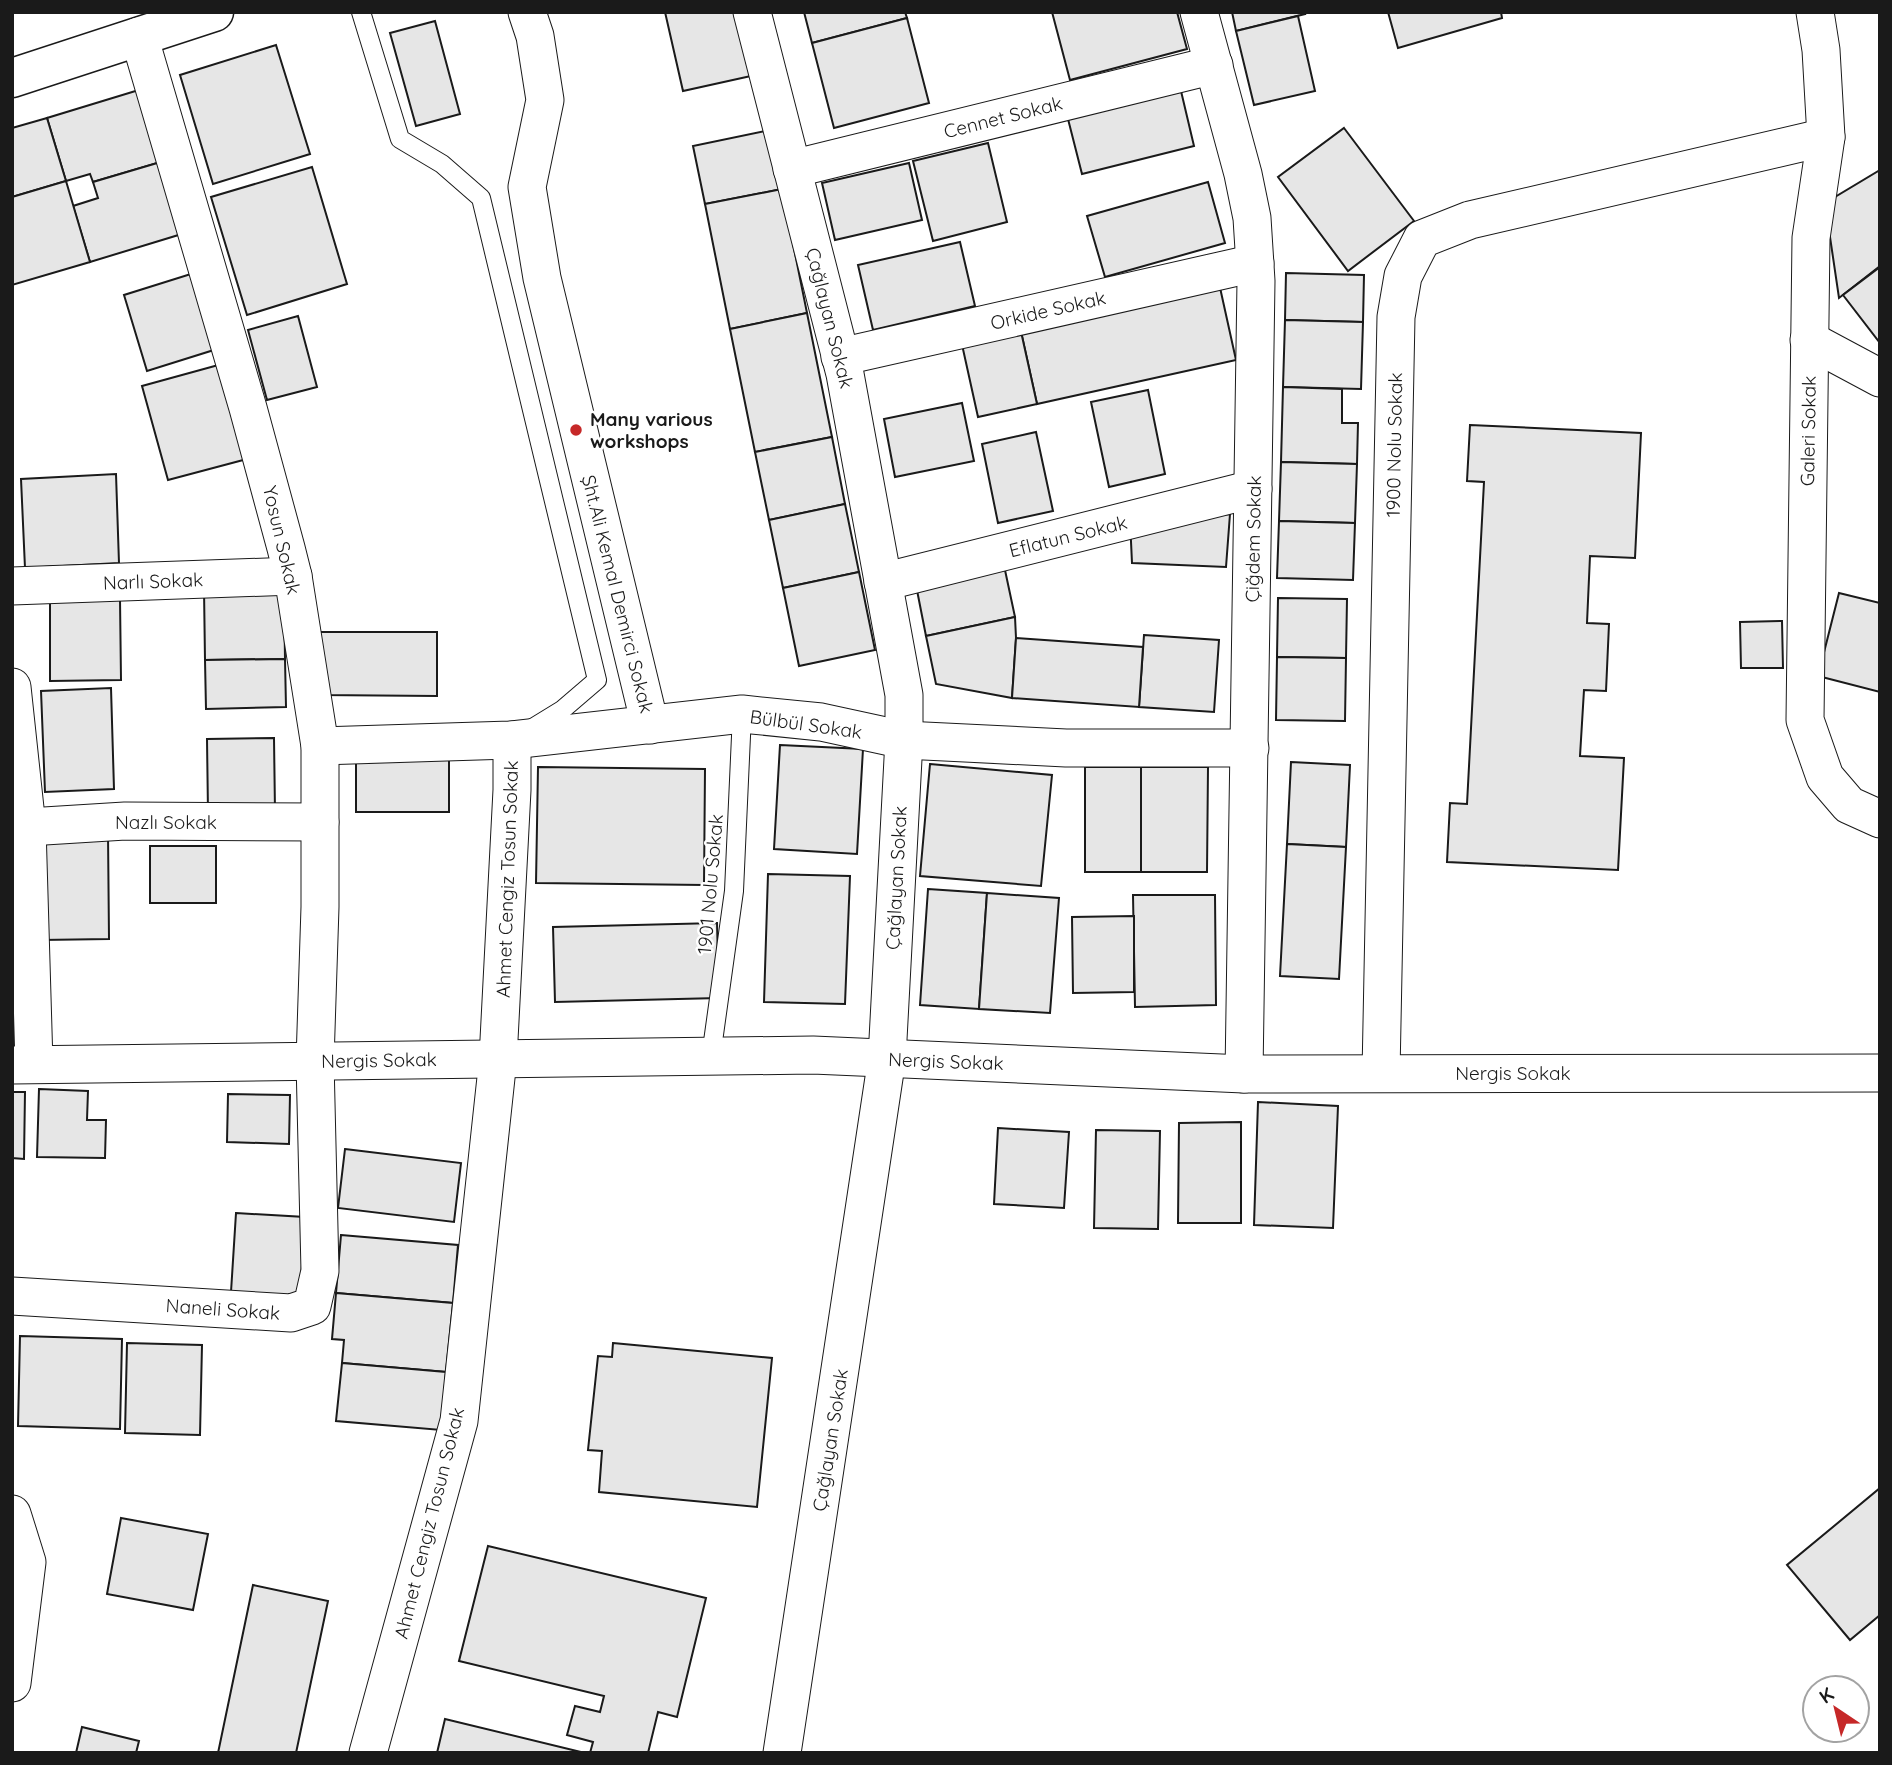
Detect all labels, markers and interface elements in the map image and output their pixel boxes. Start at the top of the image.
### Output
street label: Cennet Sokak [941,91,1065,143]
street label: Çağlayan Sokak [801,245,859,391]
street label: Orkide Sokak [988,285,1108,335]
street label: 1900 Nolu Sokak [1381,372,1407,518]
street label: Galeri Sokak [1795,376,1821,486]
place label: Many various workshops [590,407,713,453]
marker: Many various workshops [568,422,584,438]
street label: Şht.Ali Kemal Demirci Sokak [577,472,659,716]
street label: Çiğdem Sokak [1240,475,1266,603]
street label: Yosun Sokak [258,483,306,597]
street label: Eflatun Sokak [1006,510,1130,562]
street label: Narlı Sokak [103,567,203,595]
street label: Bülbül Sokak [748,704,864,744]
street label: Ahmet Cengiz Tosun Sokak [491,760,523,998]
street label: Çağlayan Sokak [880,805,912,951]
street label: Nazlı Sokak [115,810,217,834]
street label: 1901 Nolu Sokak [692,813,728,955]
street label: Nergis Sokak [321,1047,437,1073]
street label: Nergis Sokak [888,1047,1004,1075]
street label: Nergis Sokak [1455,1061,1571,1085]
street label: Naneli Sokak [165,1293,281,1325]
street label: Çağlayan Sokak [807,1367,853,1513]
street label: Ahmet Cengiz Tosun Sokak [389,1405,469,1641]
north arrow [1801,1674,1871,1744]
text: K [1814,1682,1838,1708]

